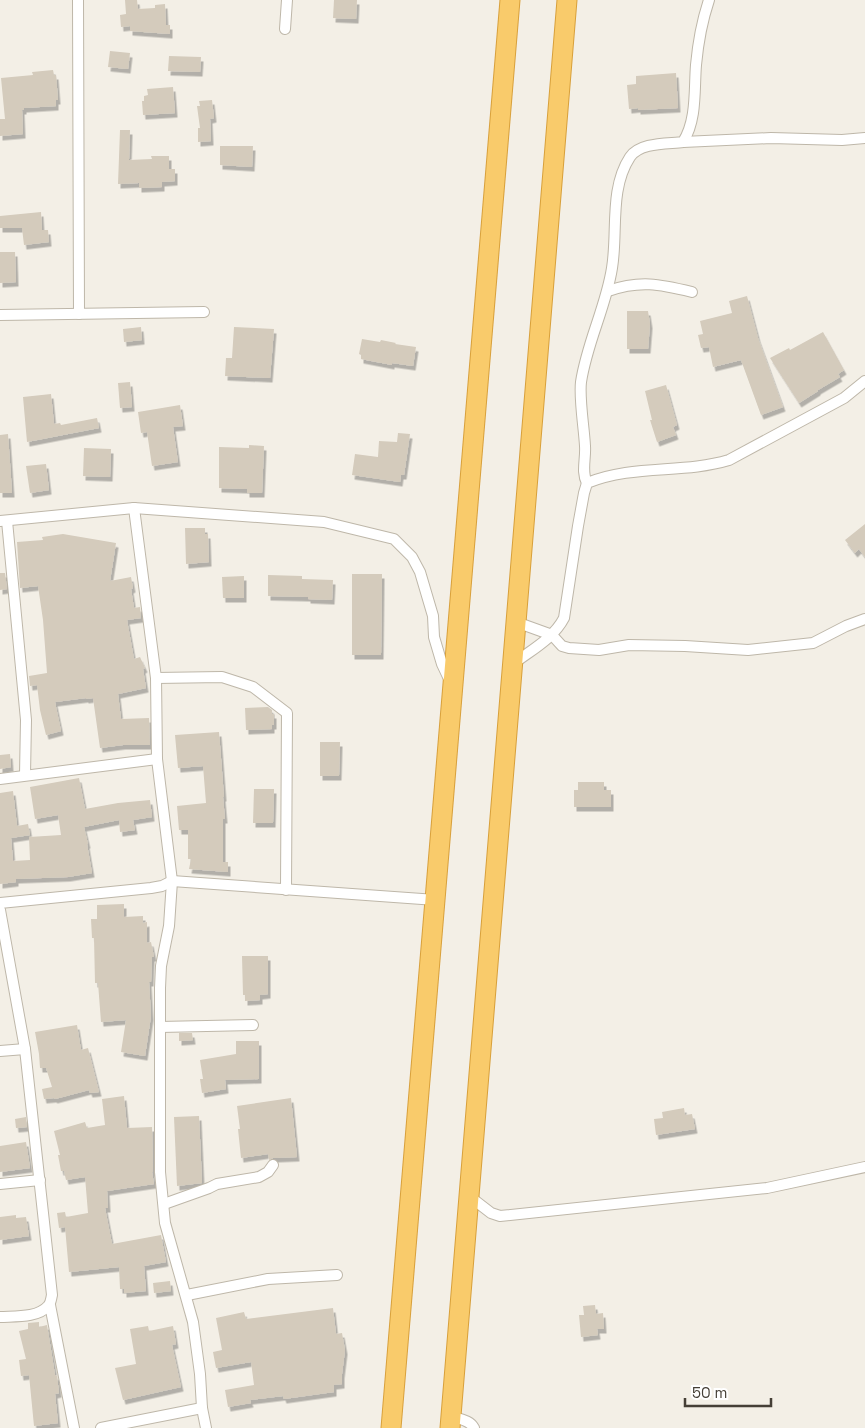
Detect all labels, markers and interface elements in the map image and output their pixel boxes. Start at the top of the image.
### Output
scale bar [685,1376,771,1408]
text: 50 m [692,1383,727,1402]

